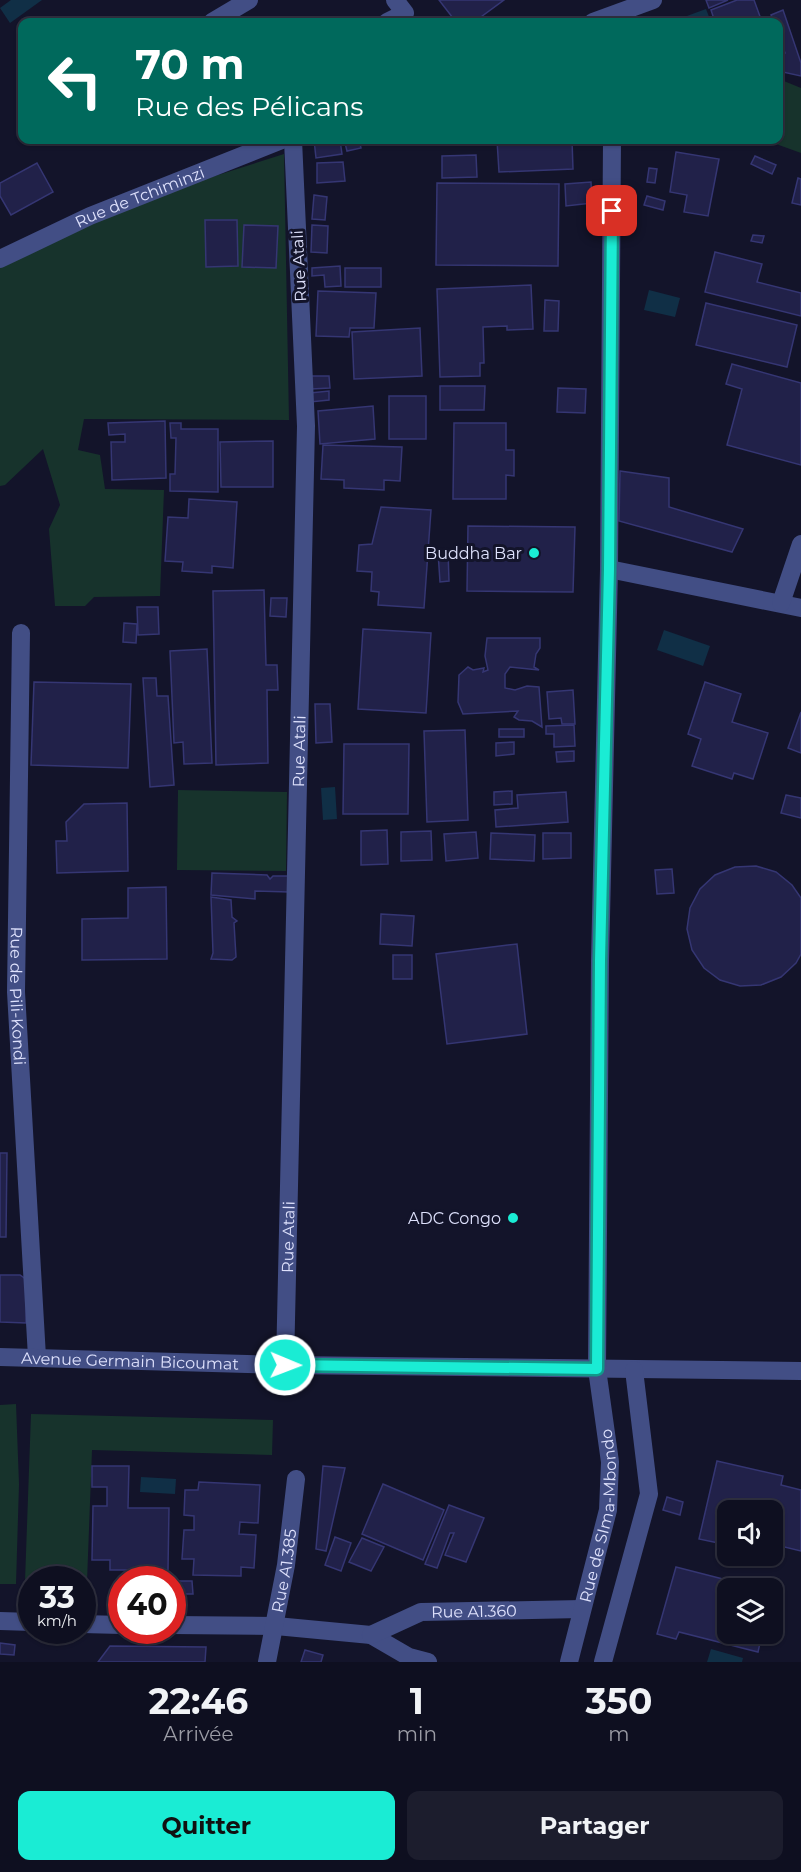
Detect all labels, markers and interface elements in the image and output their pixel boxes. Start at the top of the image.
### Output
text: 70 m [135,38,245,90]
icon: left [36,42,114,120]
text: Rue des Pélicans [135,90,363,123]
street label: Rue de Tchiminzi [72,162,207,231]
pin [586,185,637,236]
icon: arrive [595,194,628,227]
street label: Rue Atali [288,230,310,302]
place label: Buddha Bar [425,544,522,563]
marker: Buddha Bar [527,546,541,560]
street label: Rue Atali [288,715,309,787]
street label: Rue de Pili-Kondi [6,927,30,1066]
street label: Rue Atali [278,1201,298,1273]
place label: ADC Congo [408,1209,501,1228]
marker: ADC Congo [506,1211,520,1225]
position arrow [253,1333,317,1397]
street label: Avenue Germain Bicoumat [21,1348,240,1373]
street label: Rue de SIma-Mbondo [575,1428,620,1604]
map controls [717,1500,783,1644]
button: sound [717,1500,783,1566]
street label: Rue A1.385 [267,1528,300,1614]
speed limit sign: 40 [108,1566,186,1644]
button: layers [717,1578,783,1644]
text: 33 [39,1579,75,1616]
street label: Rue A1.360 [431,1601,517,1621]
text: km/h [37,1611,77,1630]
text: 22:46 [149,1679,248,1723]
text: 1 [410,1679,424,1723]
text: 350 [586,1679,652,1723]
text: Arrivée [163,1722,234,1746]
text: min [397,1722,437,1746]
text: m [608,1722,630,1746]
button: Quitter [18,1791,395,1860]
button: Partager [407,1791,783,1860]

